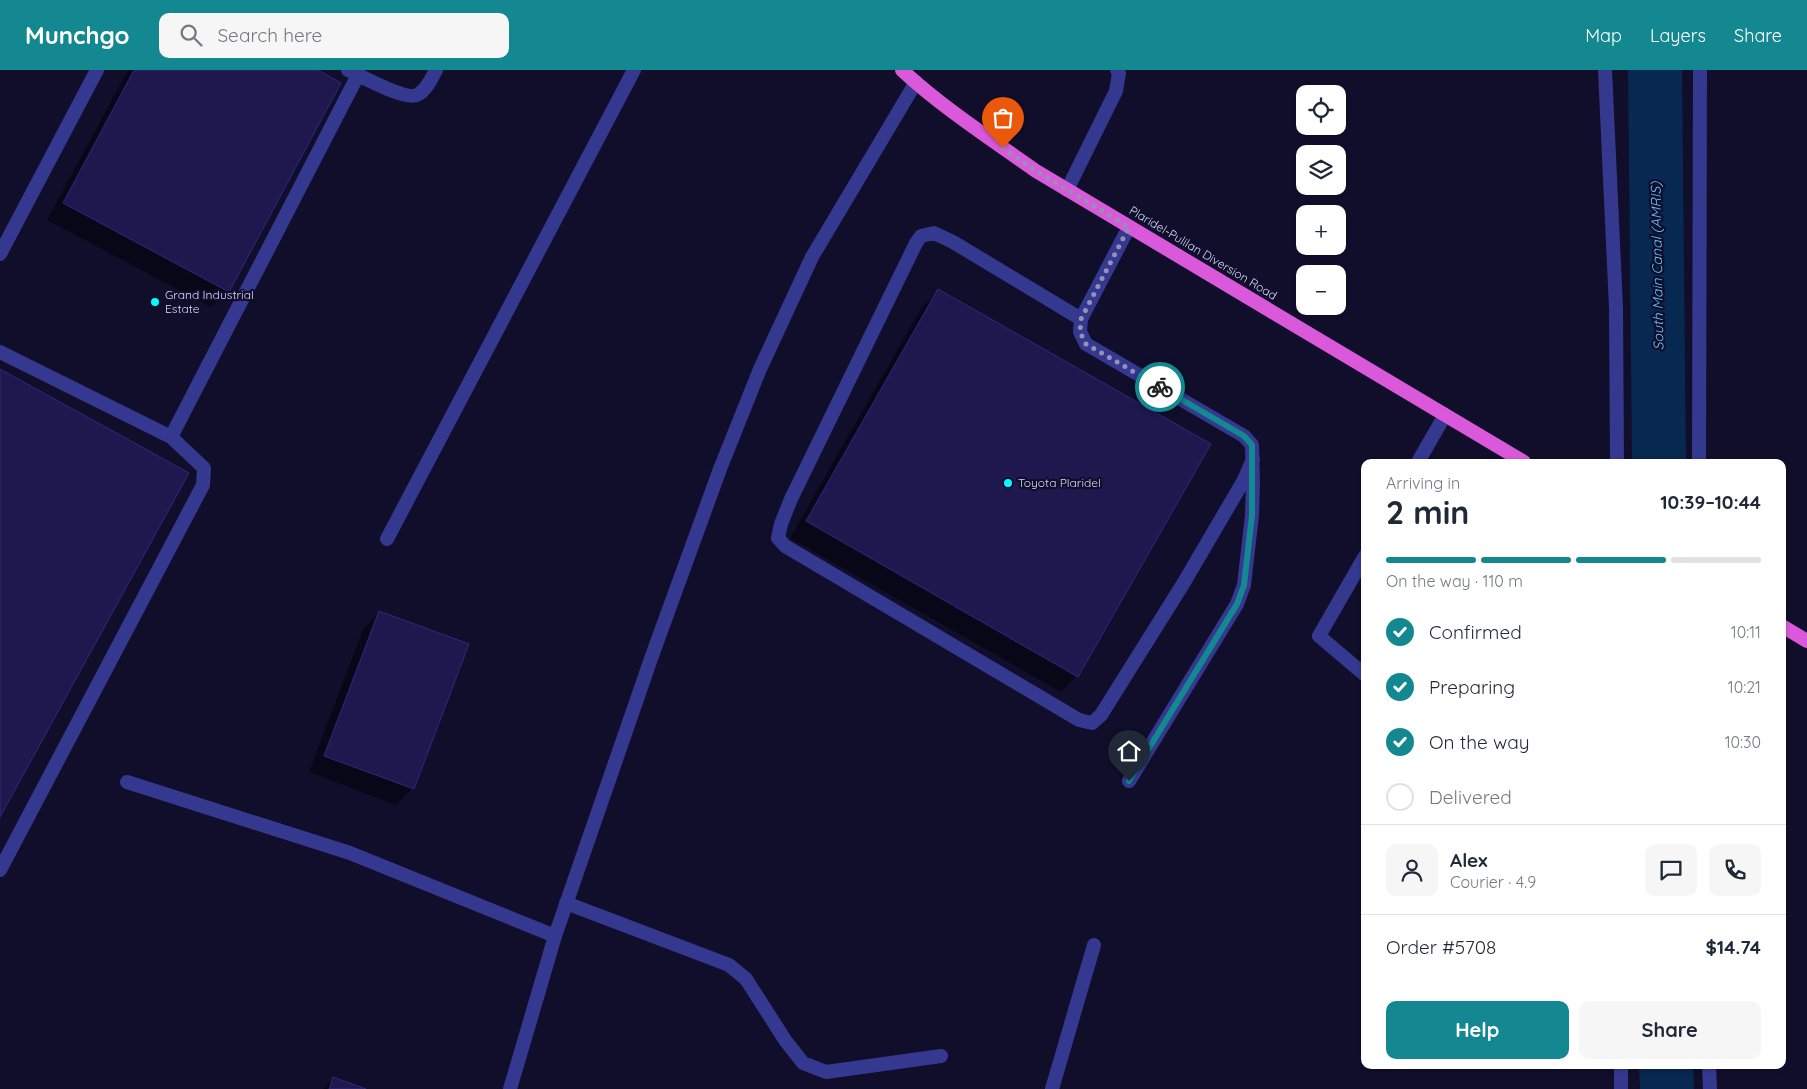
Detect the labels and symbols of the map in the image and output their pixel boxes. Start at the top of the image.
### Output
pin [982,97,1024,148]
water label: South Main Canal (AMRIS) [1647,181,1667,351]
street label: Plaridel-Pulilan Diversion Road [1127,202,1280,303]
place label: Grand Industrial Estate [165,287,254,316]
marker: Grand Industrial Estate [149,296,161,308]
courier [1135,362,1185,412]
place label: Toyota Plaridel [1018,475,1101,490]
marker: Toyota Plaridel [1002,477,1014,489]
pin [1108,730,1150,781]

